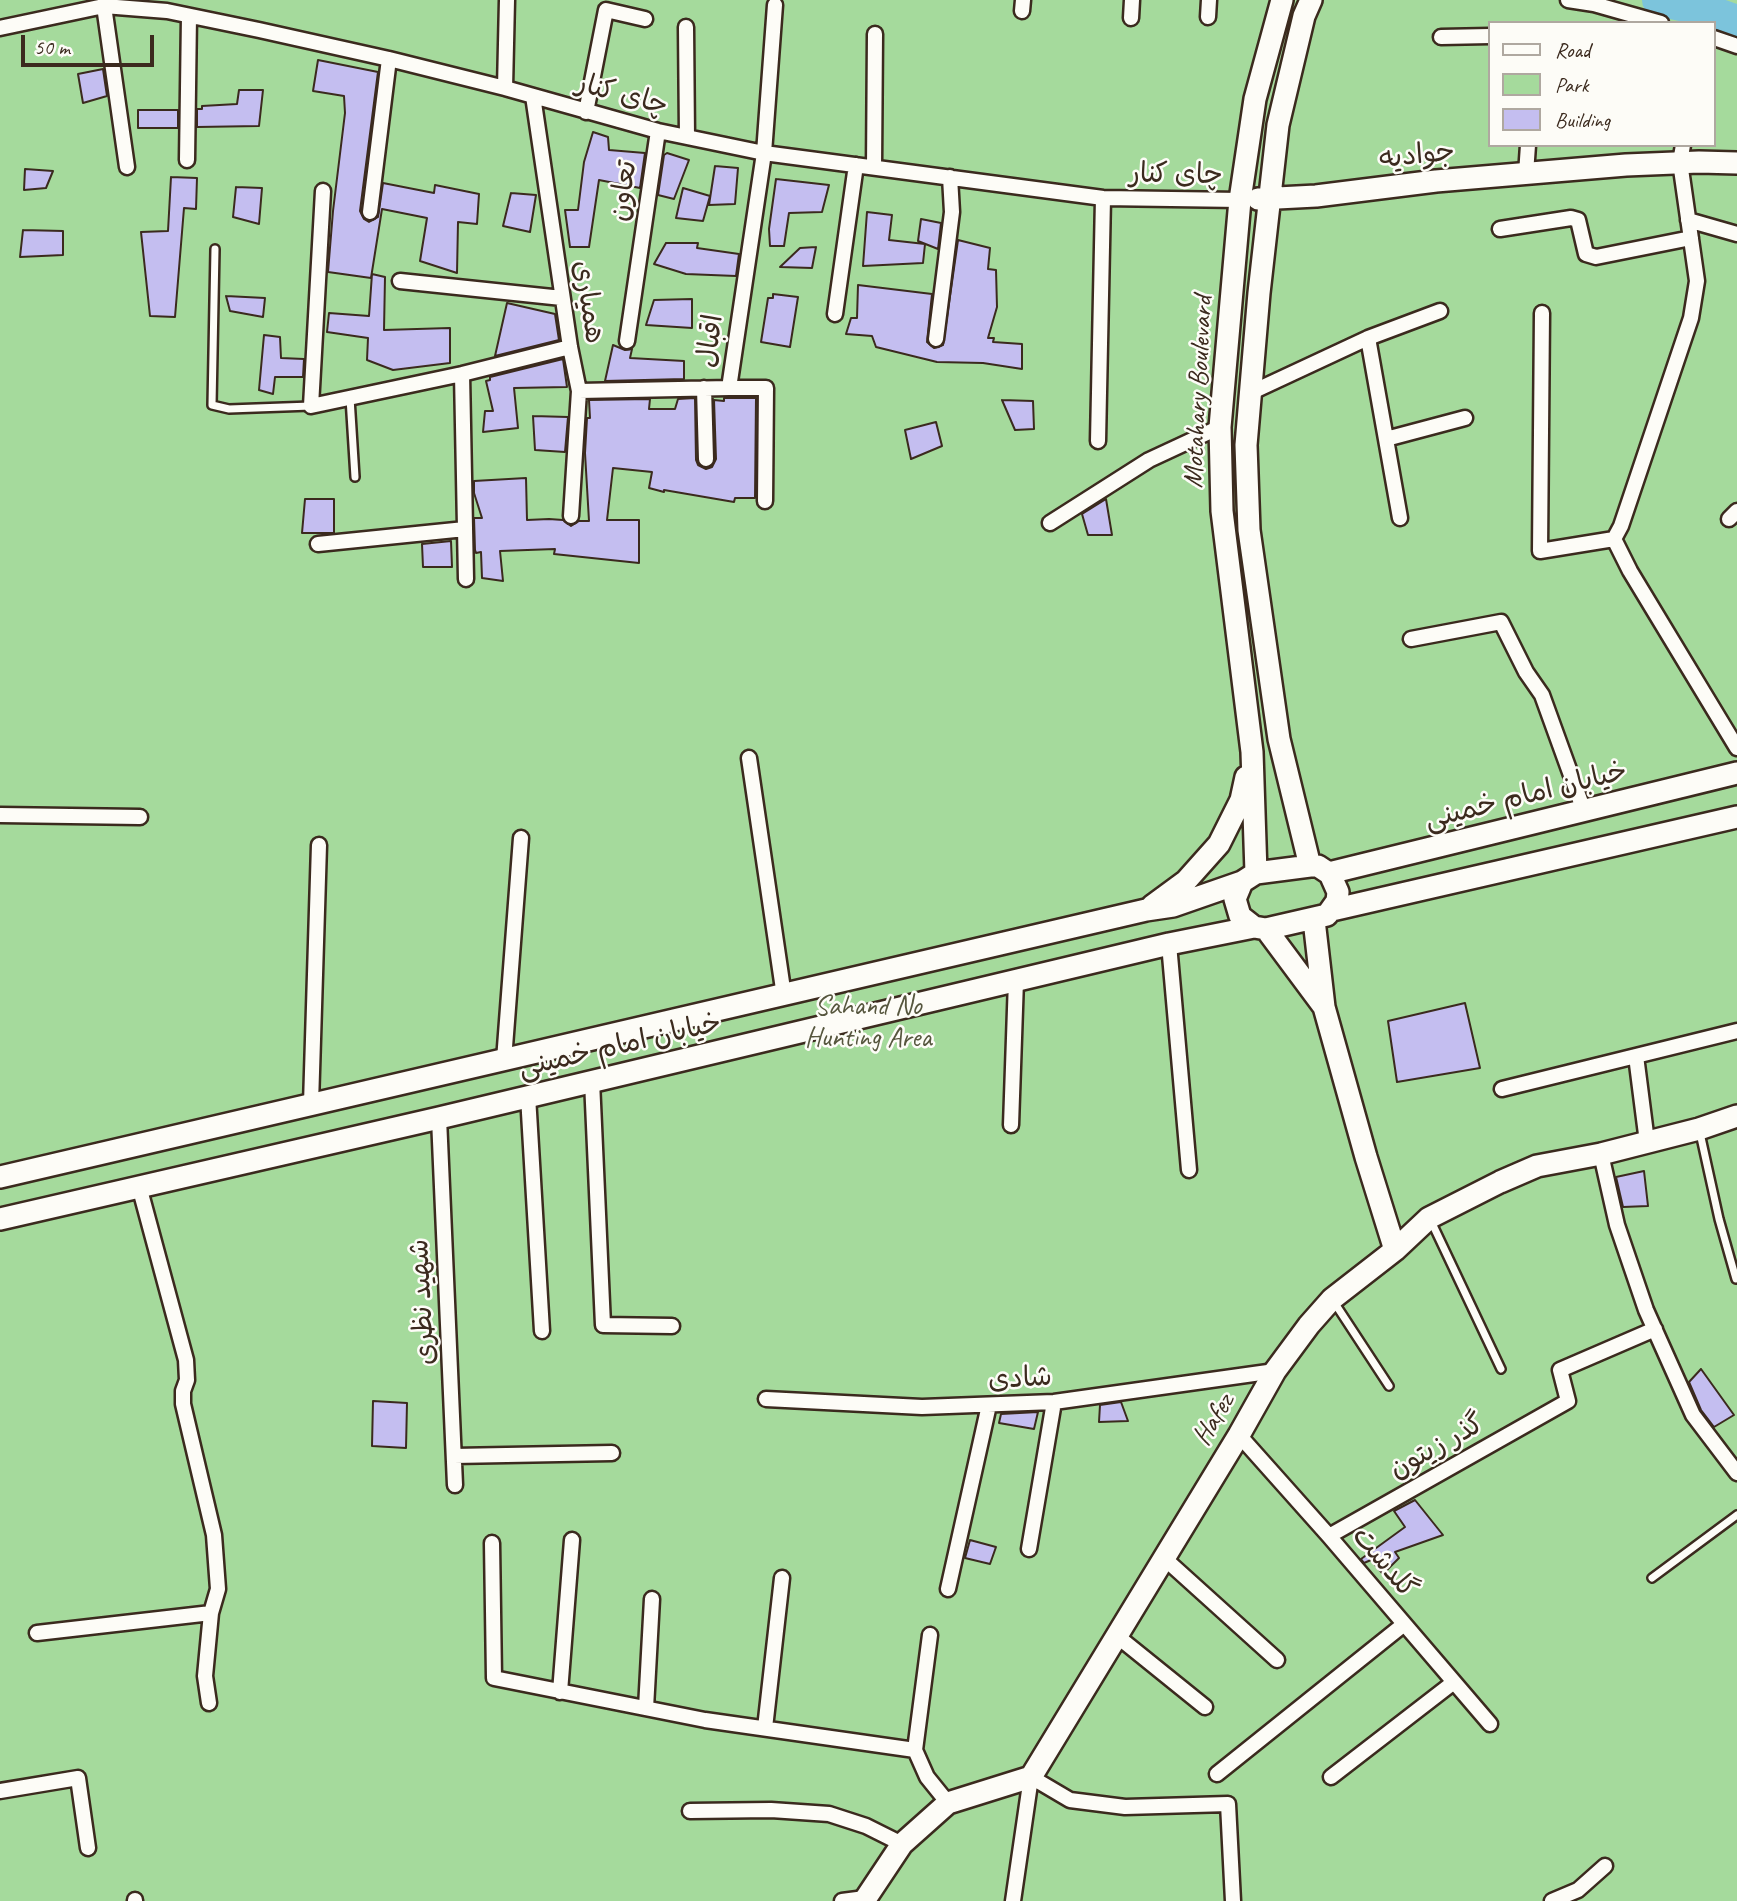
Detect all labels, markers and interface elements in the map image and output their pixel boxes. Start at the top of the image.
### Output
scale bar [24,21,158,65]
legend [1488,21,1716,147]
text: 50 m [34,34,70,60]
text: Road [1555,37,1590,63]
street label: چای کنار [573,67,671,123]
text: Park [1555,72,1588,98]
text: Building [1555,107,1610,133]
street label: جوادیه [1377,135,1457,177]
street label: چای کنار [1129,157,1223,193]
street label: تعاون [603,158,645,224]
street label: همیاری [565,258,611,346]
street label: Motahary Boulevard [1177,295,1221,489]
street label: اقبال [691,312,731,370]
street label: خیابان امام خمینی [1421,755,1631,837]
park label: Sahand No Hunting Area [805,990,931,1056]
street label: خیابان امام خمینی [515,1006,725,1086]
street label: شهید نظری [403,1238,443,1366]
street label: شادی [987,1361,1053,1397]
street label: Hafez [1186,1388,1242,1452]
street label: گذر زیتون [1384,1407,1490,1487]
street label: گلدشت [1344,1520,1424,1606]

